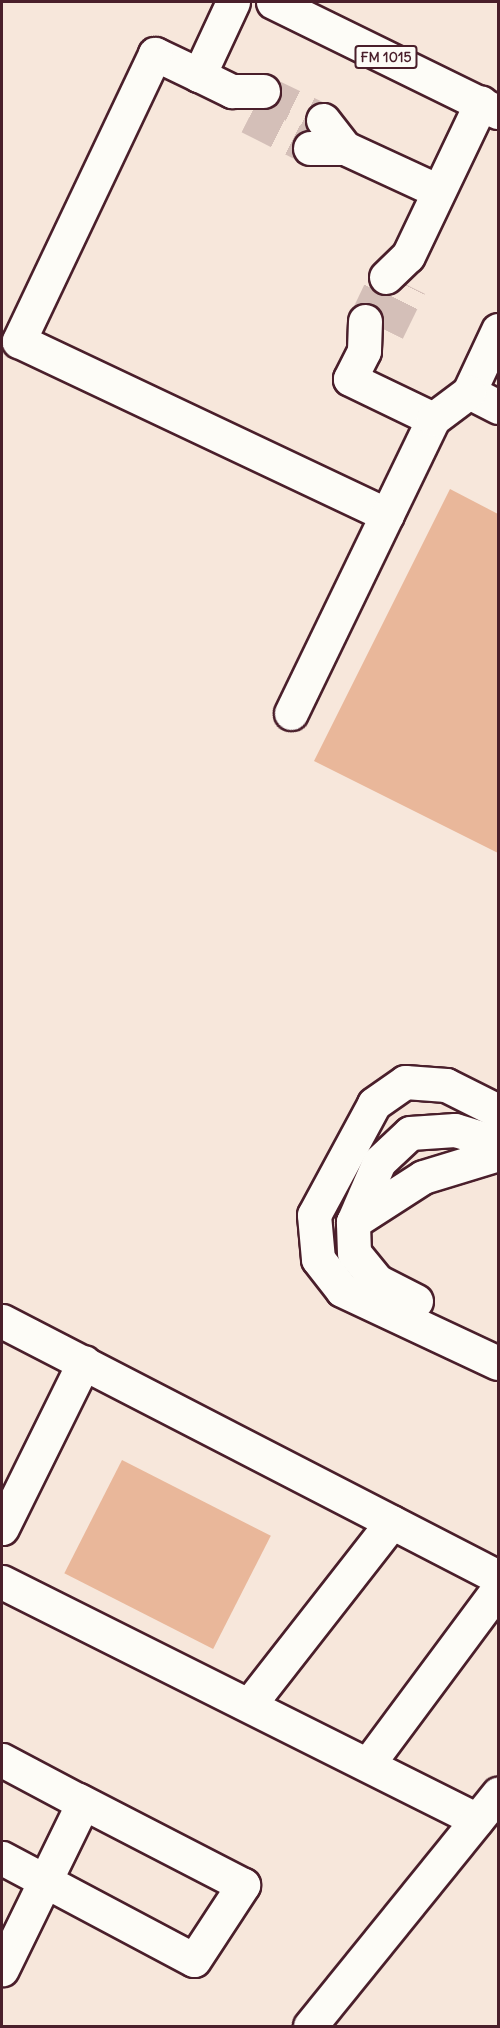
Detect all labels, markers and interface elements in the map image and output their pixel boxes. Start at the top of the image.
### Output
road number: FM 1015 [353,46,419,68]

